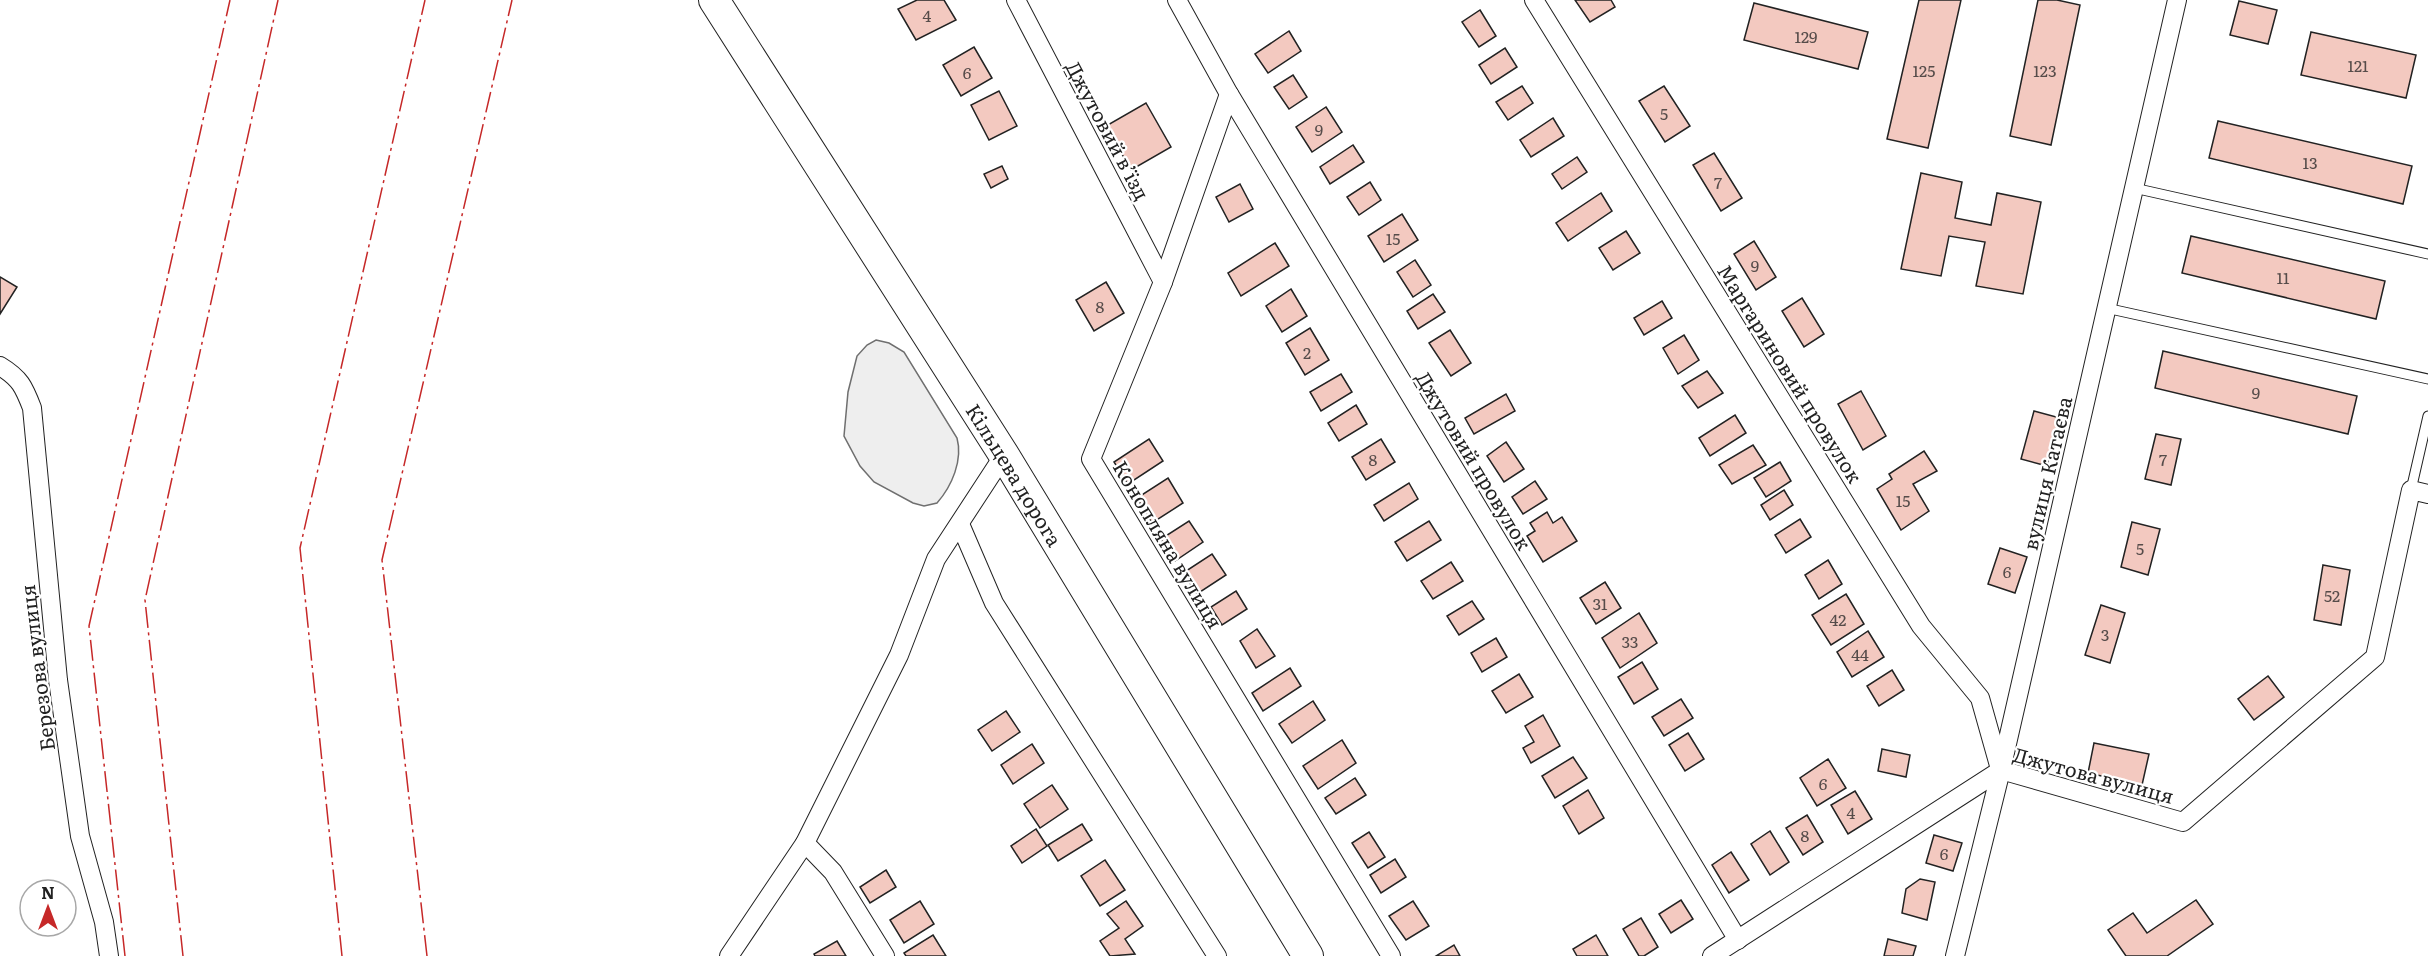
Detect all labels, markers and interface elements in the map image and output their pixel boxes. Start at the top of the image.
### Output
house number: 4 [923,3,932,27]
house number: 129 [1795,24,1818,48]
house number: 121 [2347,53,2369,77]
street label: Джутовий в’їзд [1060,55,1158,205]
house number: 125 [1913,58,1935,82]
house number: 123 [2033,58,2057,82]
house number: 6 [963,60,972,84]
house number: 5 [1660,101,1668,125]
house number: 9 [1315,117,1323,141]
house number: 13 [2302,150,2318,174]
house number: 7 [1714,170,1722,194]
house number: 15 [1386,226,1400,250]
house number: 9 [1751,253,1759,277]
street label: Маргариновий провулок [1711,258,1871,488]
house number: 11 [2276,265,2290,289]
house number: 8 [1096,294,1105,318]
house number: 2 [1303,340,1311,364]
street label: Джутовий провулок [1410,365,1540,555]
house number: 9 [2252,380,2260,404]
street label: вулиця Катаєва [2014,393,2078,553]
street label: Кільцева дорога [960,397,1071,552]
house number: 8 [1369,447,1378,471]
house number: 7 [2159,447,2167,471]
street label: Конопляна вулиця [1107,454,1231,634]
house number: 15 [1896,488,1910,512]
house number: 5 [2136,536,2144,560]
house number: 6 [2003,559,2012,583]
street label: Березова вулиця [11,583,61,753]
house number: 52 [2324,583,2340,607]
house number: 31 [1592,591,1608,615]
house number: 42 [1830,607,1846,631]
house number: 3 [2101,622,2109,646]
house number: 33 [1622,629,1638,653]
house number: 44 [1851,642,1869,666]
street label: Джутова вулиця [2010,738,2178,810]
house number: 6 [1819,771,1828,795]
house number: 4 [1847,800,1856,824]
house number: 8 [1801,823,1810,847]
house number: 6 [1940,841,1949,865]
north arrow [18,878,78,938]
text: N [41,880,55,904]

